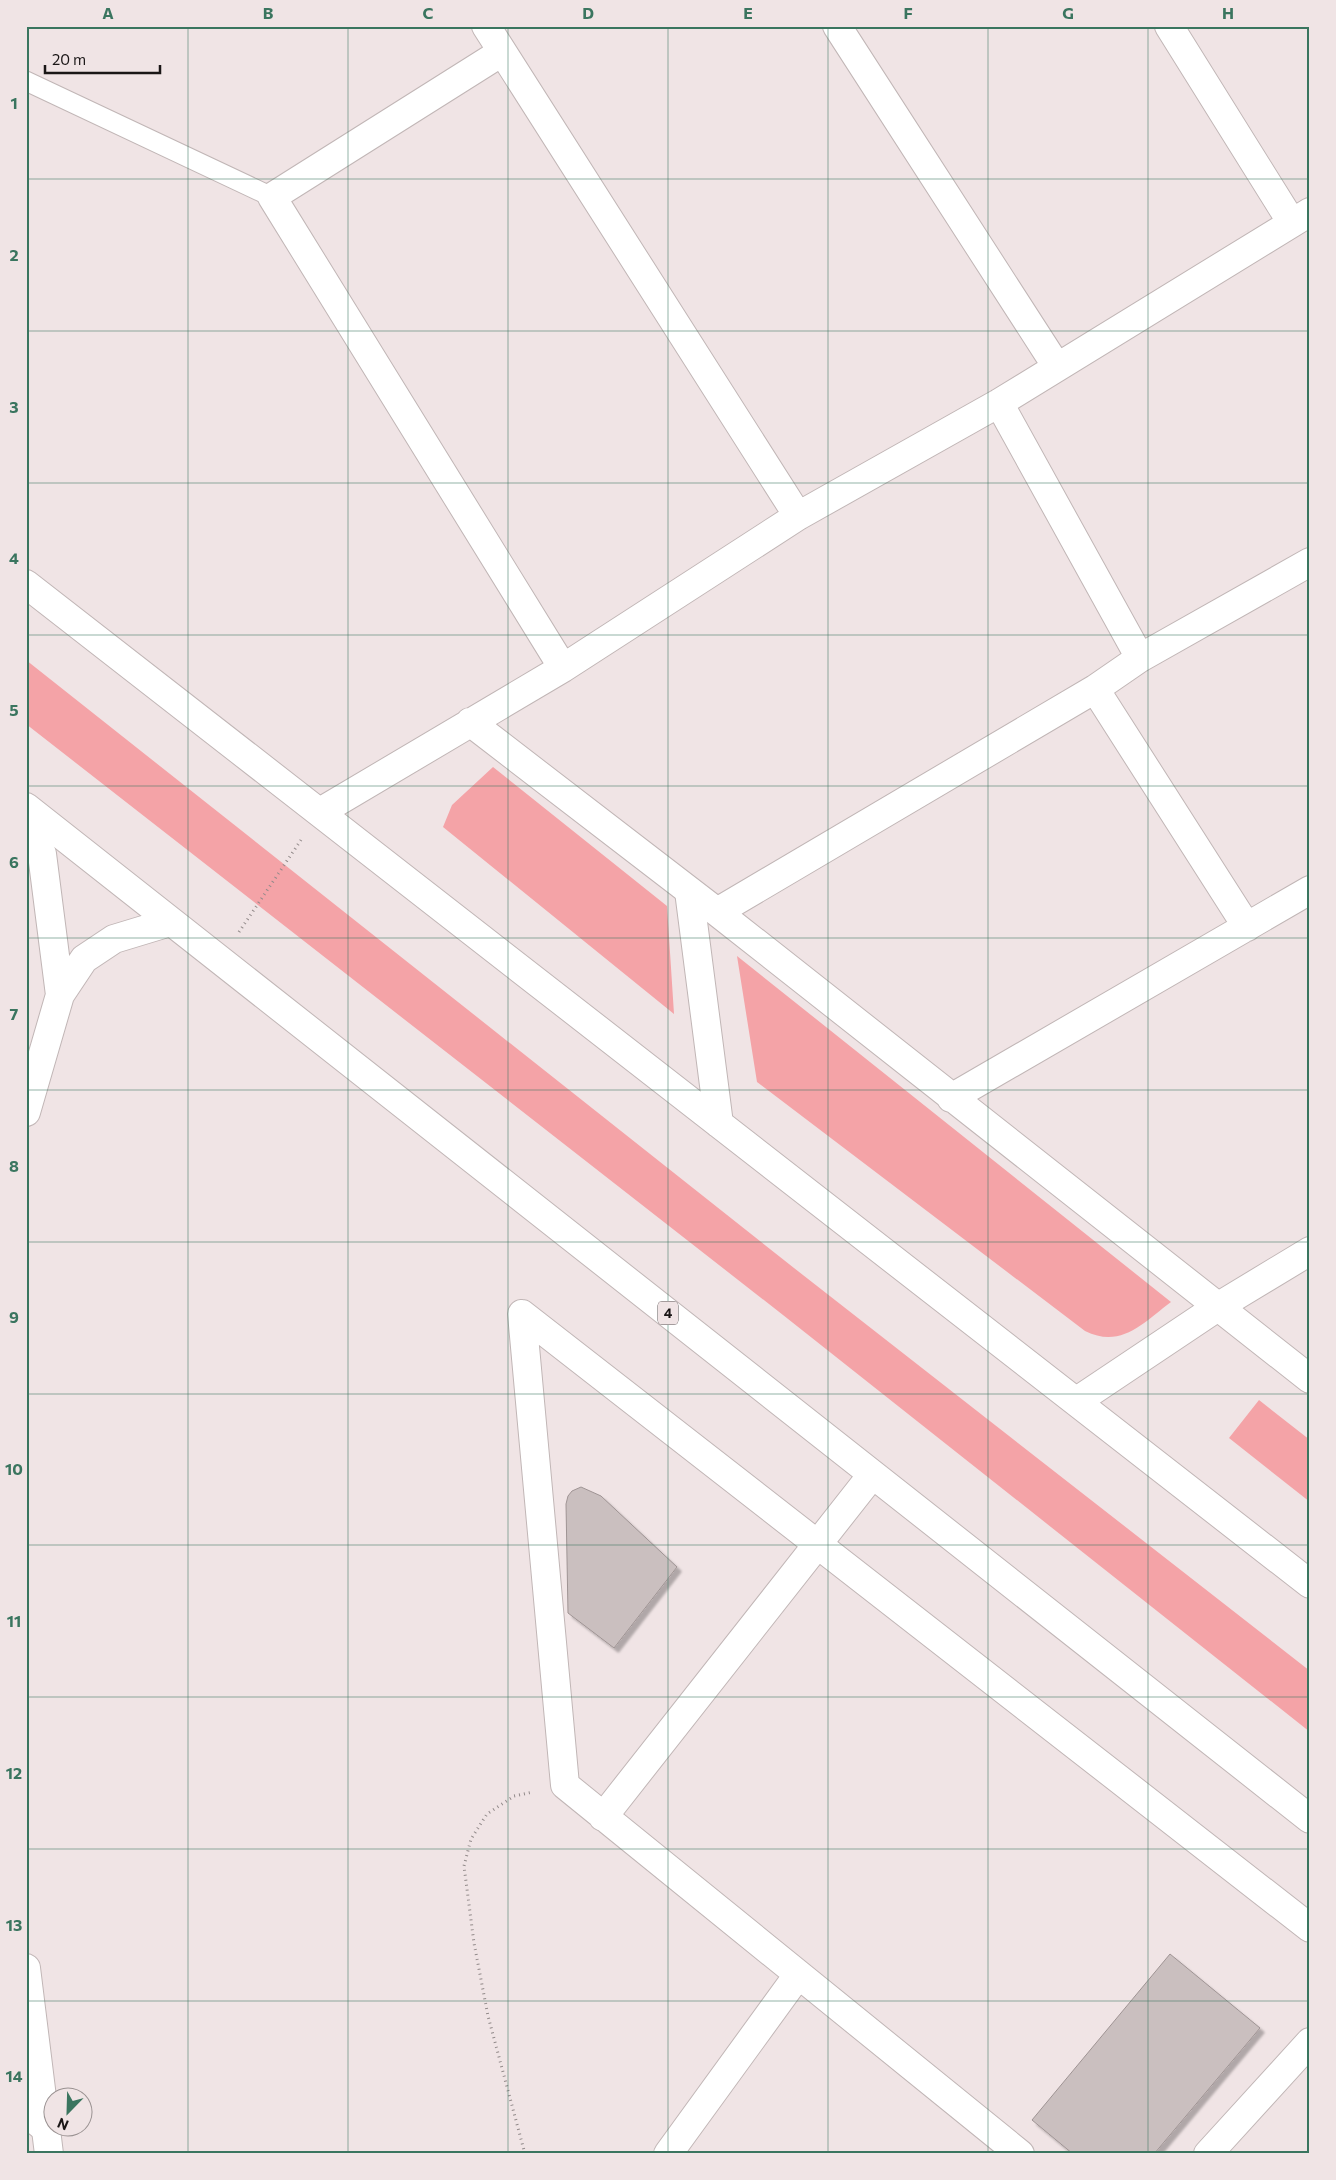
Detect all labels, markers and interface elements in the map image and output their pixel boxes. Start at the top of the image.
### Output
text: A [102,3,114,22]
text: B [263,3,274,22]
text: C [423,3,434,22]
text: D [582,3,594,22]
text: E [743,3,753,22]
text: F [903,3,913,22]
text: G [1062,3,1074,22]
text: H [1222,3,1234,22]
scale bar [45,42,160,74]
text: 20 m [52,50,86,68]
text: 1 [10,93,18,112]
text: 2 [9,245,19,264]
text: 3 [9,397,19,416]
text: 4 [9,548,19,567]
text: 5 [9,700,19,719]
text: 6 [9,852,19,871]
text: 7 [10,1004,19,1023]
text: 8 [9,1156,19,1175]
road number: 4 [658,1302,678,1325]
text: 9 [9,1307,19,1326]
text: 10 [5,1459,23,1478]
text: 11 [7,1611,21,1630]
text: 12 [6,1763,22,1782]
text: 13 [6,1915,22,1934]
text: 14 [5,2066,23,2085]
north arrow [42,2088,92,2138]
text: N [55,2115,71,2134]

